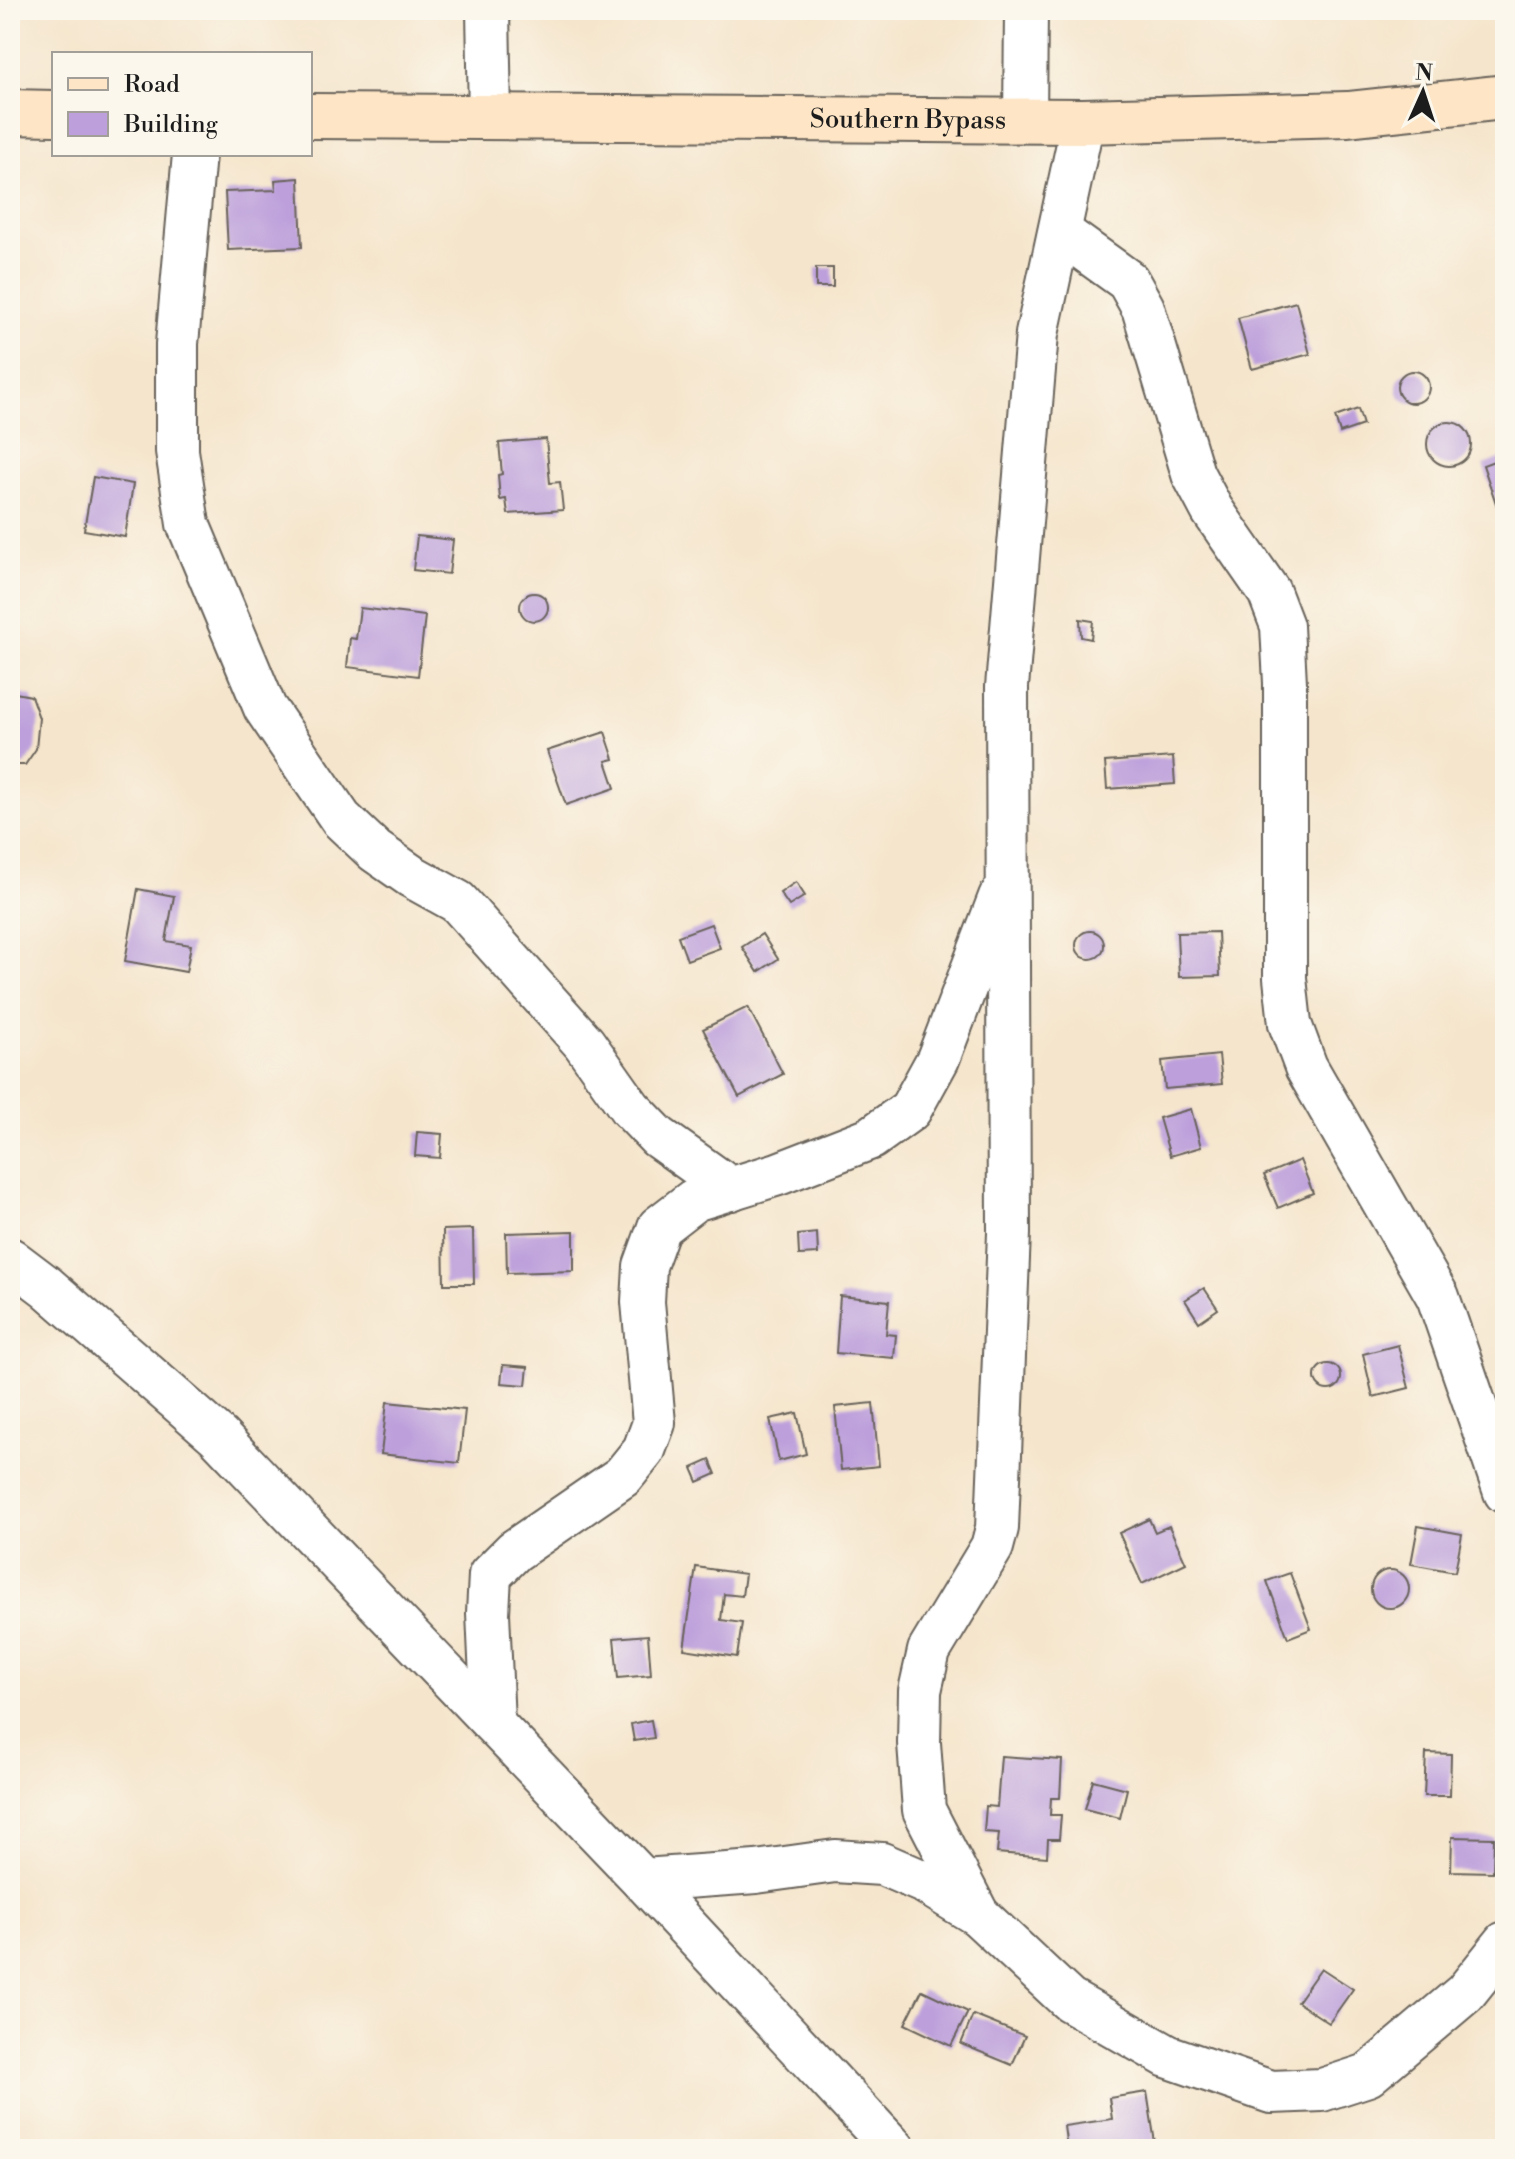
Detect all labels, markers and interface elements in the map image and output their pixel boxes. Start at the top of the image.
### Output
legend [52,52,312,156]
north arrow [1383,52,1463,132]
text: N [1415,60,1434,87]
text: Road [124,70,180,100]
street label: Southern Bypass [810,103,1006,137]
text: Building [123,110,218,140]

